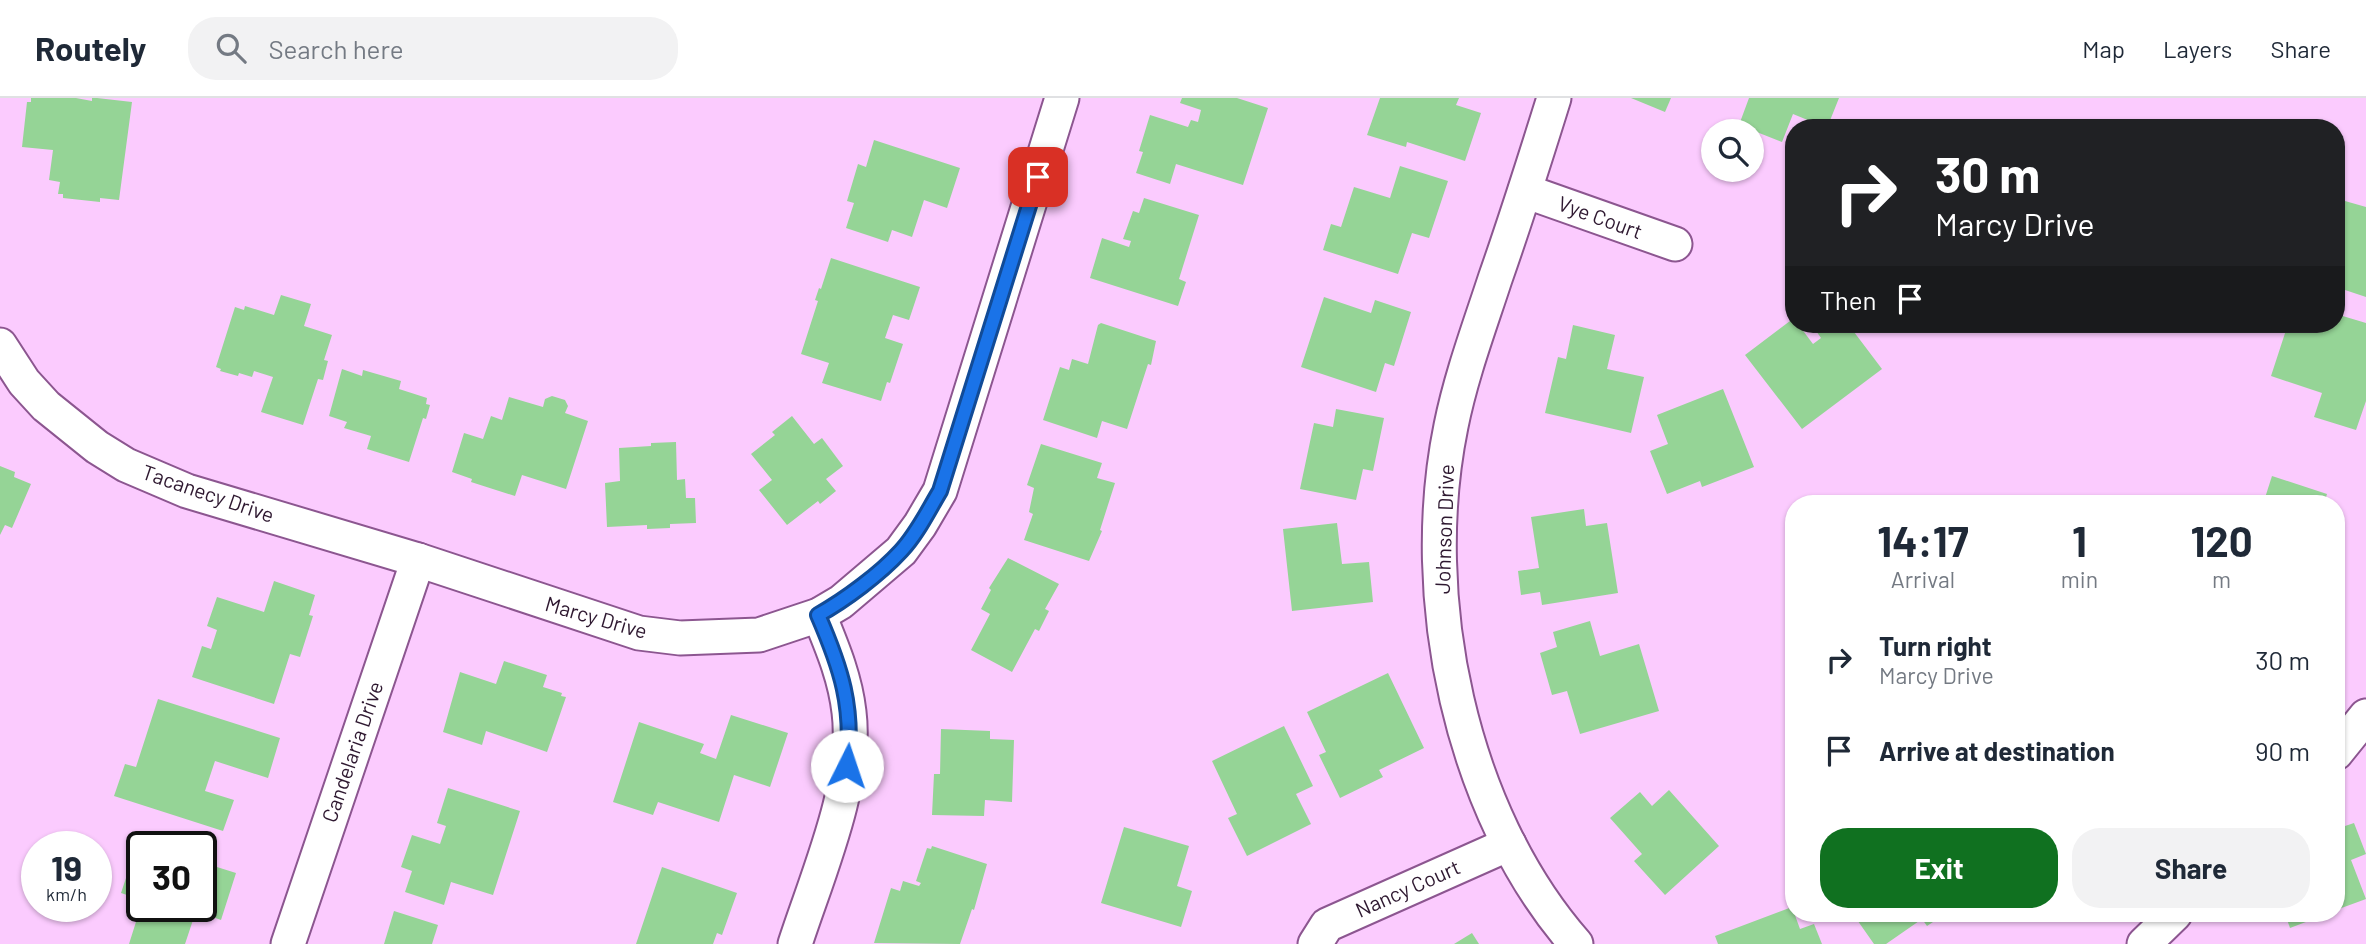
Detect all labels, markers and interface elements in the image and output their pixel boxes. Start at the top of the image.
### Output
search box [188,17,678,80]
text: Routely [35,28,146,68]
icon: search [212,29,250,67]
text: Search here [268,33,404,64]
text: Map [2082,34,2125,63]
text: Layers [2163,34,2232,63]
text: Share [2270,34,2331,63]
map controls [1701,119,1764,182]
button: search [1701,119,1764,182]
text: 30 m [1935,144,2040,203]
pin [1008,147,1068,207]
icon: right [1820,147,1911,238]
icon: arrive [1019,158,1057,196]
street label: Vye Court [1555,190,1646,243]
text: Marcy Drive [1935,204,2095,242]
icon: arrive [1891,280,1929,318]
text: Then [1820,284,1877,315]
street label: Tacanecy Drive [139,458,278,527]
street label: Johnson Drive [1429,464,1458,594]
text: 14:17 [1877,515,1969,565]
text: 1 [2072,515,2087,565]
text: 120 [2190,515,2253,565]
text: Arrival [1891,565,1955,593]
text: min [2061,565,2098,593]
text: m [2212,565,2231,593]
street label: Marcy Drive [543,590,650,643]
text: Turn right [1879,630,1992,661]
icon: right [1820,641,1858,679]
text: 30 m [2255,644,2310,675]
text: Marcy Drive [1879,661,1994,689]
street label: Candelaria Drive [316,678,387,825]
position arrow [810,729,884,803]
icon: arrive [1820,732,1858,770]
text: Arrive at destination [1879,735,2115,766]
text: 90 m [2255,735,2310,766]
button: Exit [1820,828,2058,908]
button: Share [2072,828,2310,908]
speed limit sign: 30 [126,831,217,922]
text: 19 [51,846,82,888]
street label: Nancy Court [1351,853,1464,922]
text: km/h [46,883,87,905]

